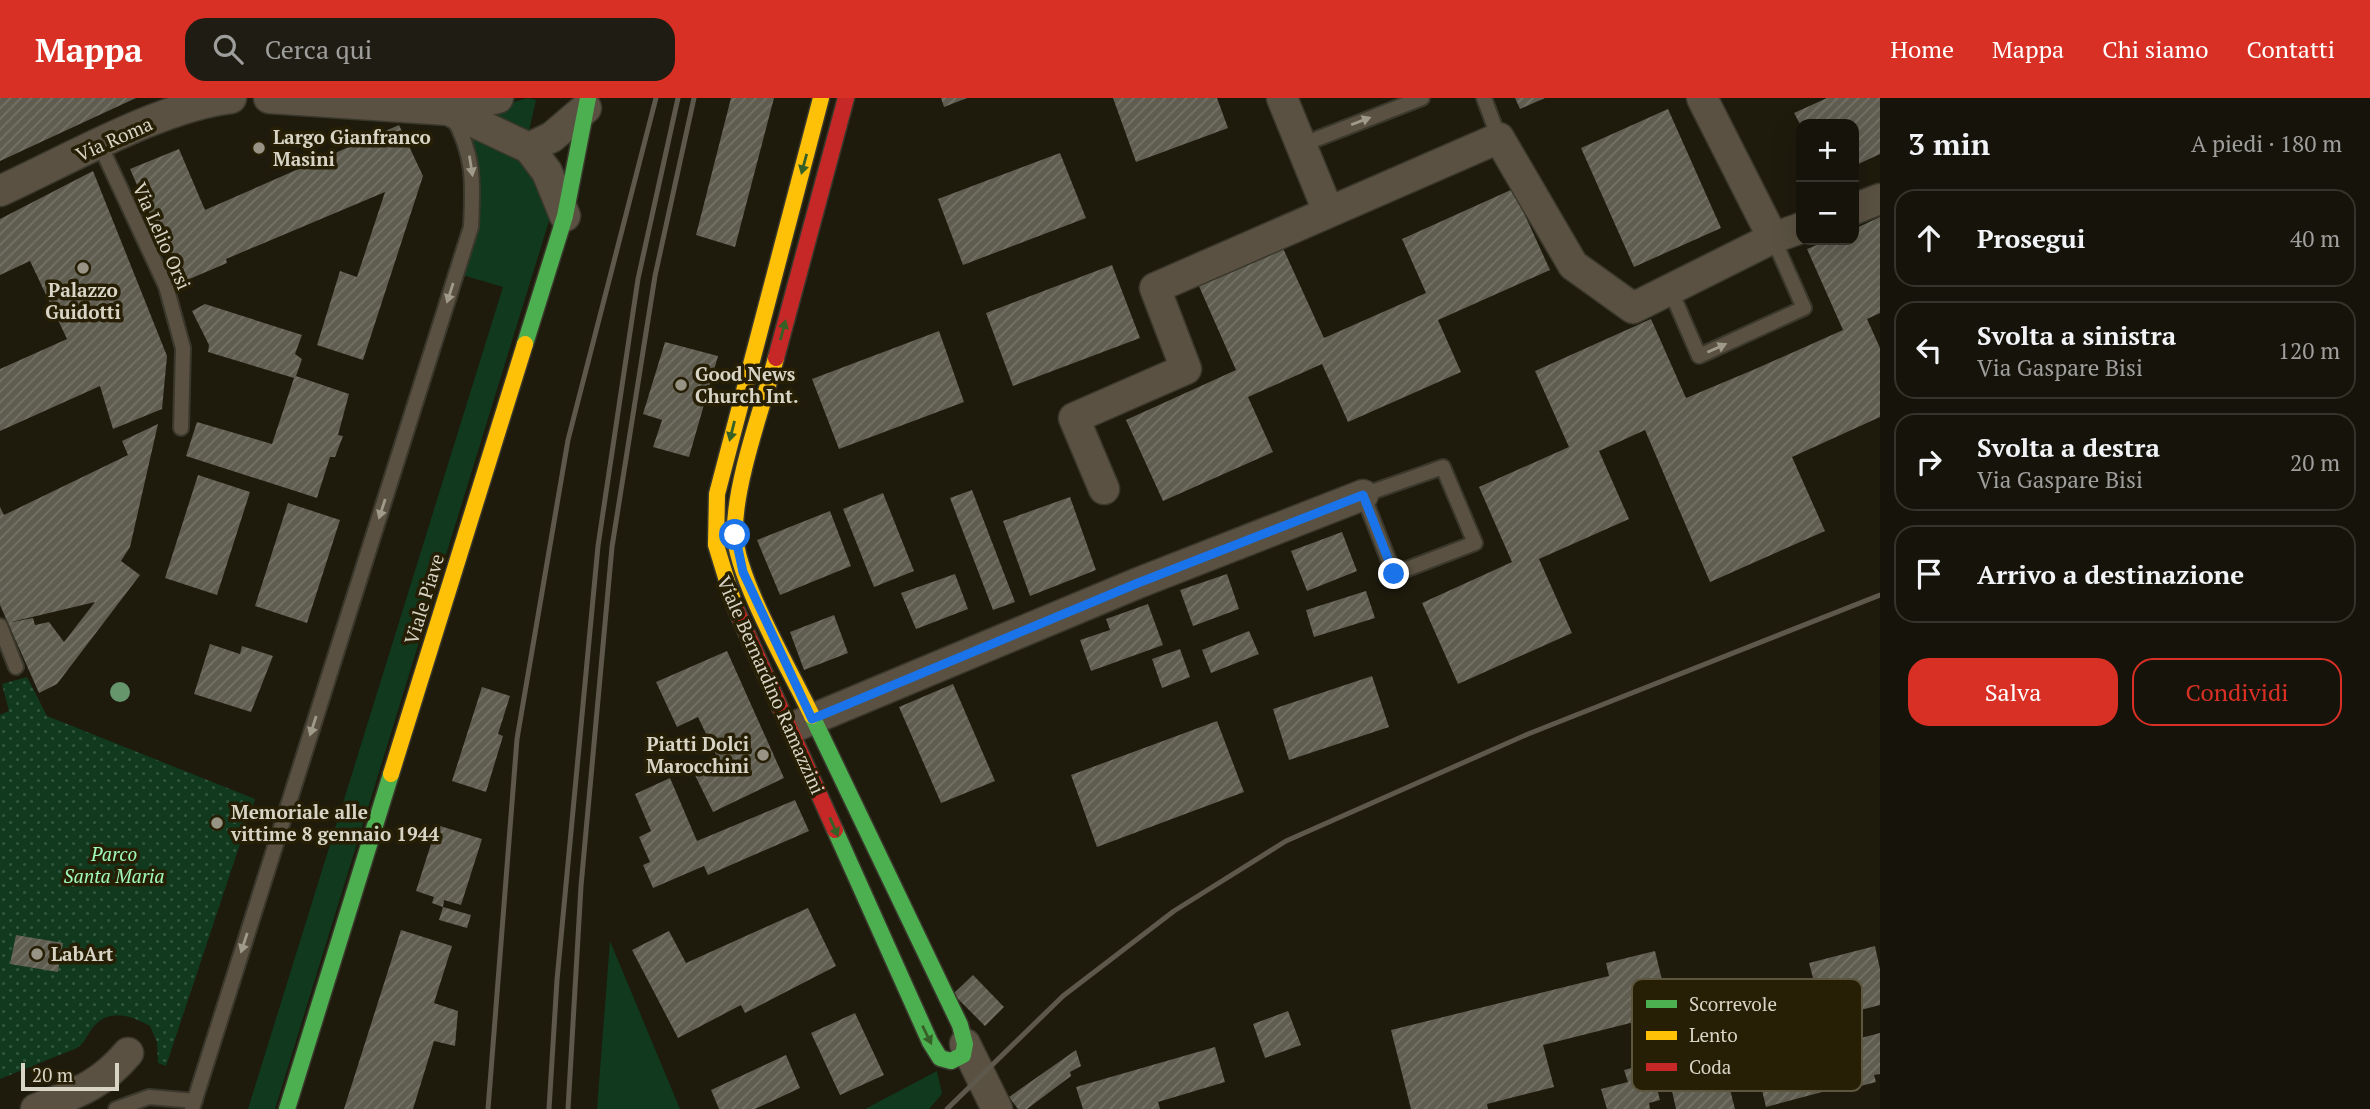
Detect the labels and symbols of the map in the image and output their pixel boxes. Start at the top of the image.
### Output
street label: Via Roma [72,110,156,166]
one-way arrow [1351,116,1372,127]
place label: Largo Gianfranco Masini [273,124,431,171]
marker: Largo Gianfranco Masini [251,140,267,156]
one-way arrow [798,154,808,175]
one-way arrow [466,155,477,177]
street label: Via Lelio Orsi [128,178,197,293]
marker: Palazzo Guidotti [75,260,91,276]
place label: Palazzo Guidotti [45,277,121,324]
one-way arrow [445,282,455,303]
one-way arrow [778,319,789,341]
one-way arrow [1707,342,1727,353]
place label: Good News Church Int. [695,361,799,408]
marker: Good News Church Int. [673,377,689,393]
one-way arrow [726,420,737,442]
one-way arrow [376,499,386,520]
route start [719,519,750,550]
street label: Viale Piave [398,550,449,647]
route end [1378,558,1409,589]
street label: Viale Bernardino Ramazzini [712,572,831,798]
one-way arrow [307,716,318,737]
place label: Piatti Dolci Marocchini [646,731,749,778]
marker: Piatti Dolci Marocchini [755,747,771,763]
place label: Memoriale alle vittime 8 gennaio 1944 [230,799,440,846]
marker: Memoriale alle vittime 8 gennaio 1944 [209,815,225,831]
one-way arrow [829,817,840,838]
park label: Parco Santa Maria [63,841,165,888]
one-way arrow [238,933,249,954]
place label: LabArt [51,941,114,966]
marker: LabArt [29,946,45,962]
legend [1632,979,1862,1091]
text: Scorrevole [1689,991,1777,1016]
text: Lento [1689,1022,1738,1047]
one-way arrow [922,1025,933,1045]
text: Coda [1689,1054,1732,1079]
scale bar [21,1060,119,1092]

